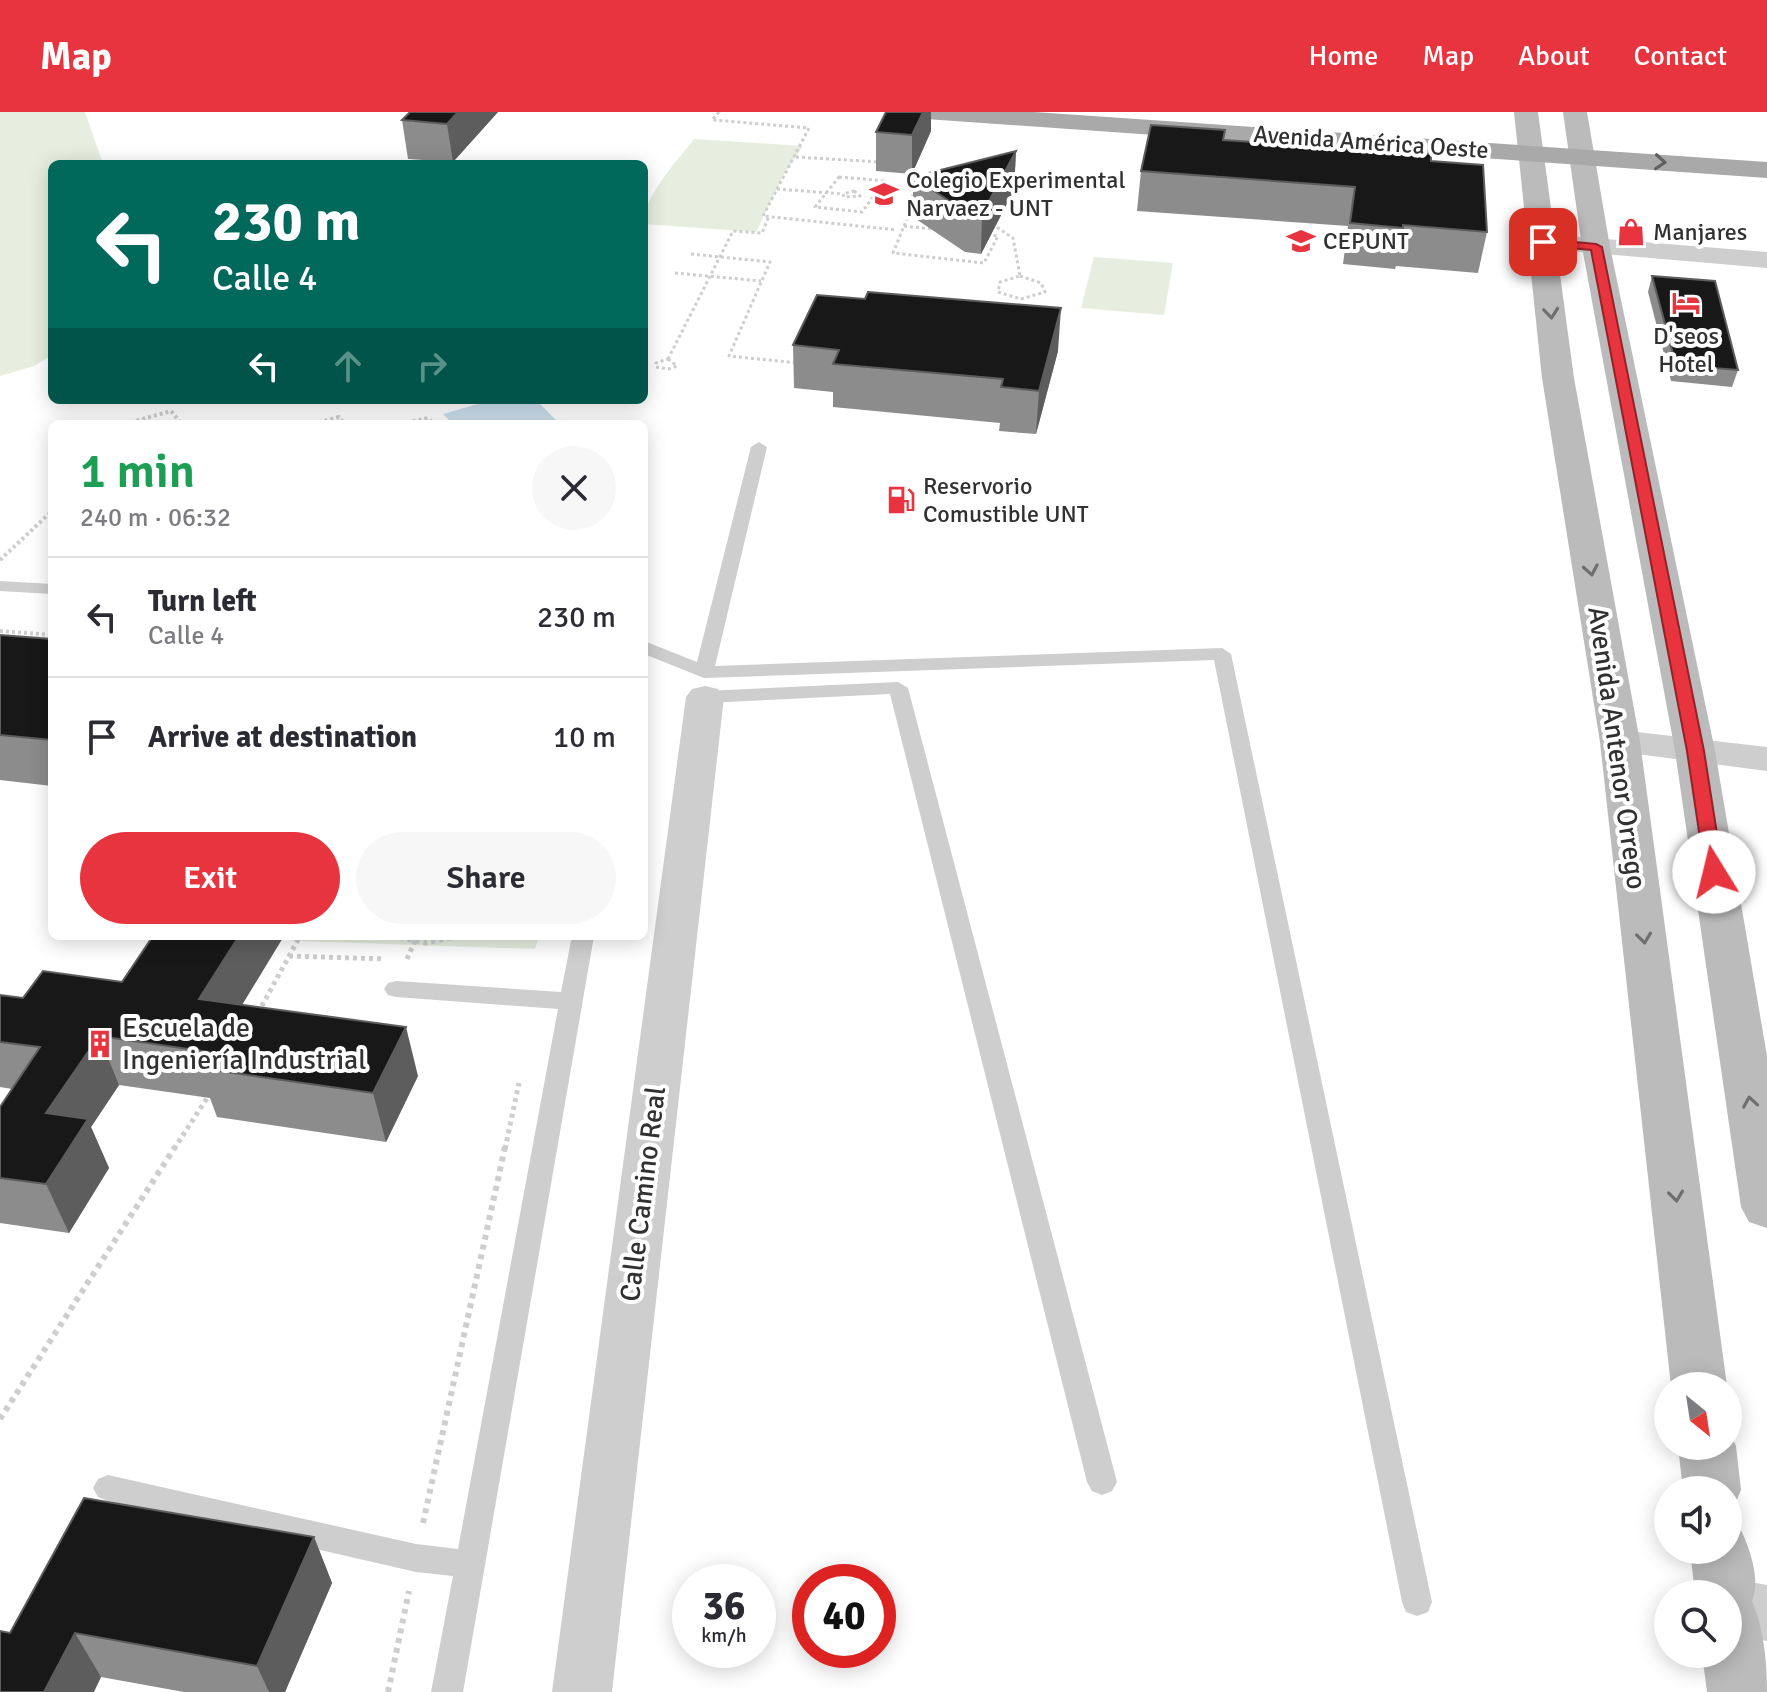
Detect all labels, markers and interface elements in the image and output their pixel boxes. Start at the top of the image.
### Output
text: Map [40,33,112,80]
text: Home [1309,39,1378,73]
text: Map [1422,39,1474,73]
text: About [1518,39,1590,73]
text: Contact [1634,39,1727,73]
street label: Avenida América Oeste [1252,119,1490,165]
one-way arrow [1654,153,1667,170]
place label: Colegio Experimental Narvaez - UNT [906,165,1125,223]
school or university icon: Colegio Experimental Narvaez - UNT [869,179,899,209]
text: 230 m [212,187,360,256]
icon: left [80,192,184,296]
pin [1509,208,1577,276]
shop icon: Manjares [1616,217,1646,247]
place label: Manjares [1653,217,1747,247]
icon: arrive [1521,220,1565,264]
school or university icon: CEPUNT [1286,226,1316,256]
place label: CEPUNT [1323,226,1409,256]
text: Calle 4 [212,256,318,301]
hotel icon: D'seos Hotel [1671,288,1701,318]
one-way arrow [1543,307,1560,320]
place label: D'seos Hotel [1653,321,1719,379]
icon: left [242,344,286,388]
icon: ahead [326,344,370,388]
icon: right [410,344,454,388]
text: 1 min [80,442,195,501]
button: close [532,446,616,530]
place label: Reservorio Comustible UNT [923,471,1089,529]
fuel station icon: Reservorio Comustible UNT [886,485,916,515]
text: 240 m · 06:32 [80,502,231,534]
one-way arrow [1581,563,1598,577]
text: Turn left [148,583,257,620]
icon: left [80,595,124,639]
text: 230 m [537,599,616,636]
street label: Avenida Antenor Orrego [1580,604,1654,892]
text: Calle 4 [148,620,224,652]
icon: arrive [80,715,124,759]
text: Arrive at destination [148,719,417,756]
text: 10 m [553,719,616,756]
position arrow [1672,830,1756,914]
button: Exit [80,832,340,924]
button: Share [356,832,616,924]
one-way arrow [1635,931,1652,945]
place label: Escuela de Ingeniería Industrial [122,1011,366,1077]
building icon: Escuela de Ingeniería Industrial [85,1029,115,1059]
street label: Calle Camino Real [613,1084,673,1304]
one-way arrow [1743,1095,1760,1109]
one-way arrow [1667,1189,1684,1203]
north arrow [1654,1372,1742,1460]
map controls [1654,1372,1742,1668]
button: sound [1654,1476,1742,1564]
speed limit sign: 40 [792,1564,896,1668]
button: search [1654,1580,1742,1668]
text: 36 [702,1581,746,1631]
text: km/h [701,1623,747,1648]

